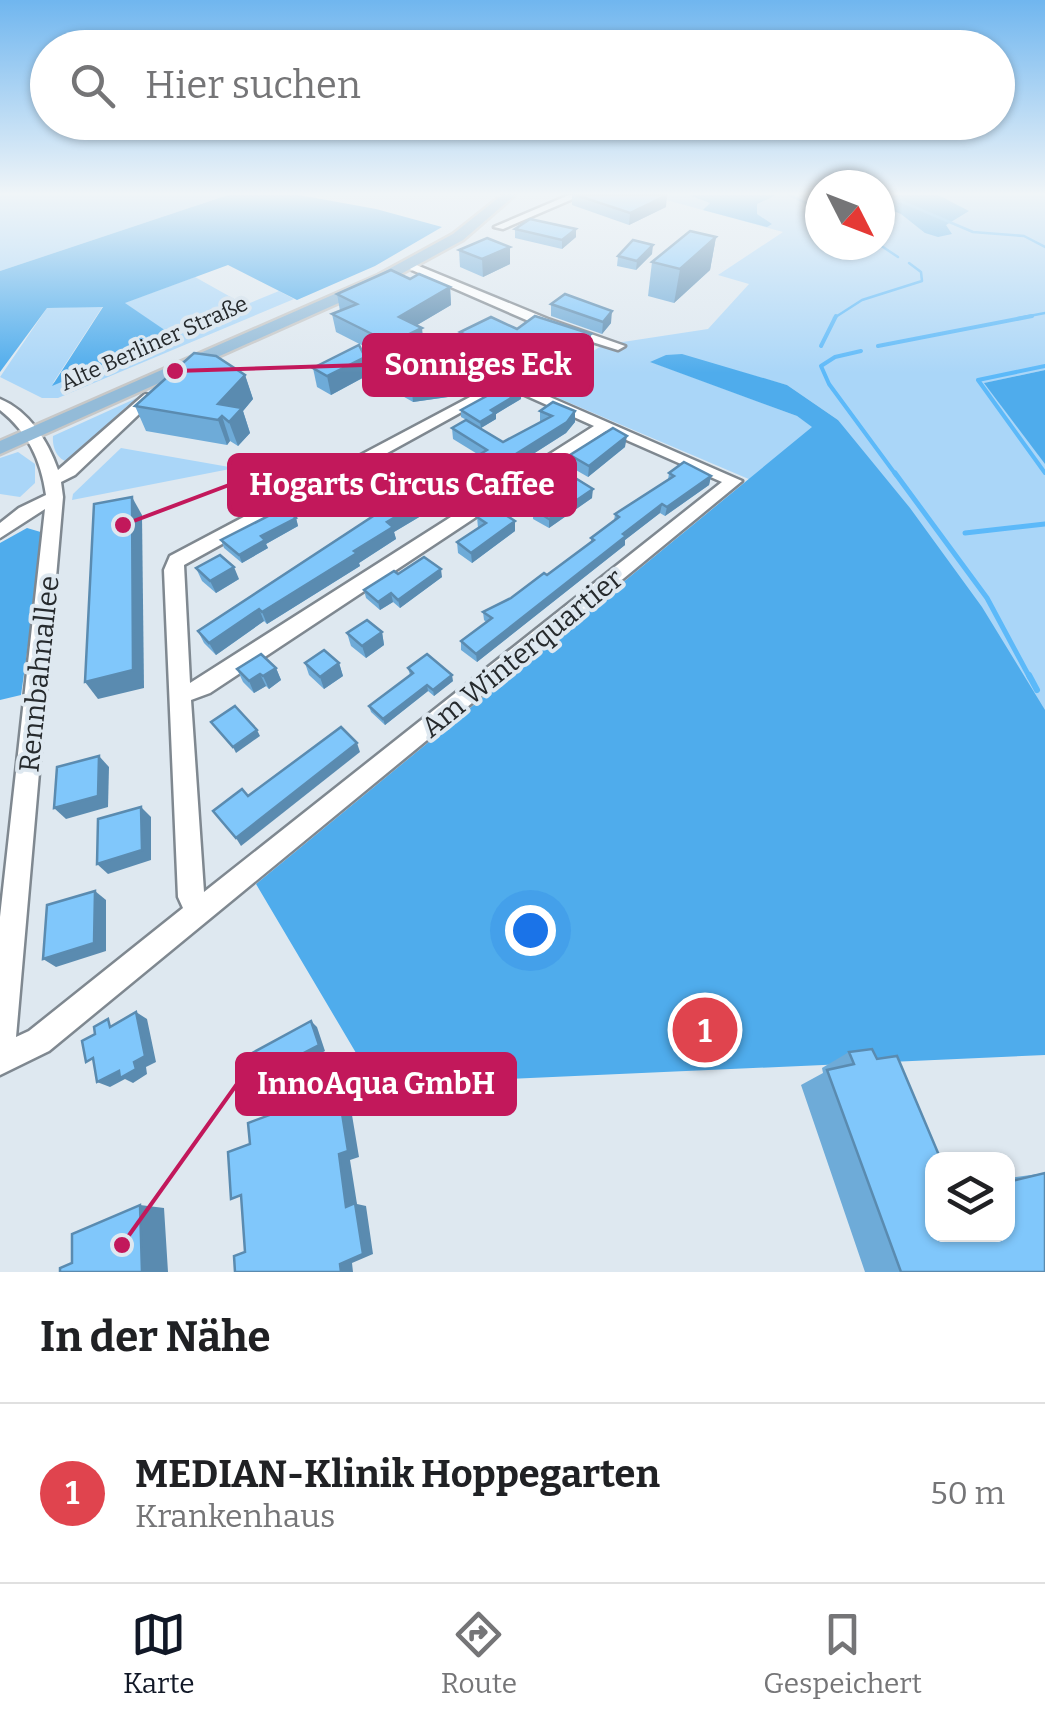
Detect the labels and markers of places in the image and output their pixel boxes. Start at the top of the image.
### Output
callout: Sonniges Eck [364,335,592,395]
callout: Hogarts Circus Caffee [229,455,575,515]
pin: 1 [672,992,738,1068]
callout: InnoAqua GmbH [237,1054,515,1114]

